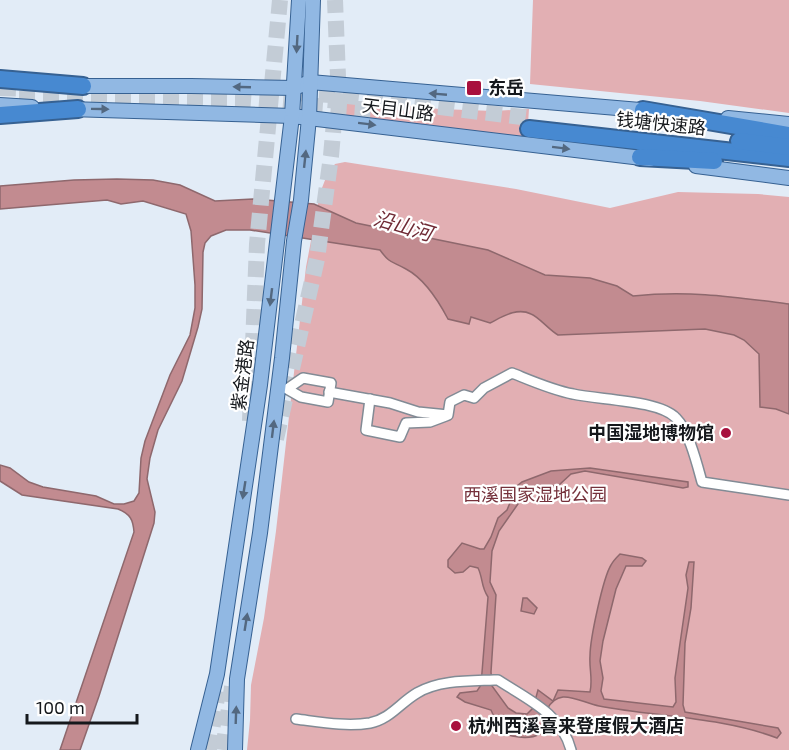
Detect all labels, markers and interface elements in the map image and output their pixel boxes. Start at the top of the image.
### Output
one-way arrow [292,35,301,54]
place label: 东岳 [488,76,524,98]
marker: 东岳 [465,79,483,97]
one-way arrow [233,82,252,92]
one-way arrow [428,89,447,99]
street label: 天目山路 [361,94,435,124]
one-way arrow [91,105,110,114]
street label: 钱塘快速路 [615,107,707,139]
one-way arrow [358,120,377,129]
one-way arrow [551,143,570,152]
one-way arrow [300,149,310,168]
water label: 沿山河 [371,205,439,246]
one-way arrow [266,288,276,307]
street label: 紫金港路 [227,338,257,412]
one-way arrow [268,419,278,438]
place label: 中国湿地博物馆 [588,421,714,443]
marker: 中国湿地博物馆 [719,426,733,440]
one-way arrow [239,481,248,500]
park label: 西溪国家湿地公园 [463,483,607,505]
one-way arrow [242,612,251,631]
scale bar [27,687,136,725]
text: 100 m [36,696,85,718]
one-way arrow [231,705,241,724]
place label: 杭州西溪喜来登度假大酒店 [468,714,684,736]
marker: 杭州西溪喜来登度假大酒店 [449,719,463,733]

